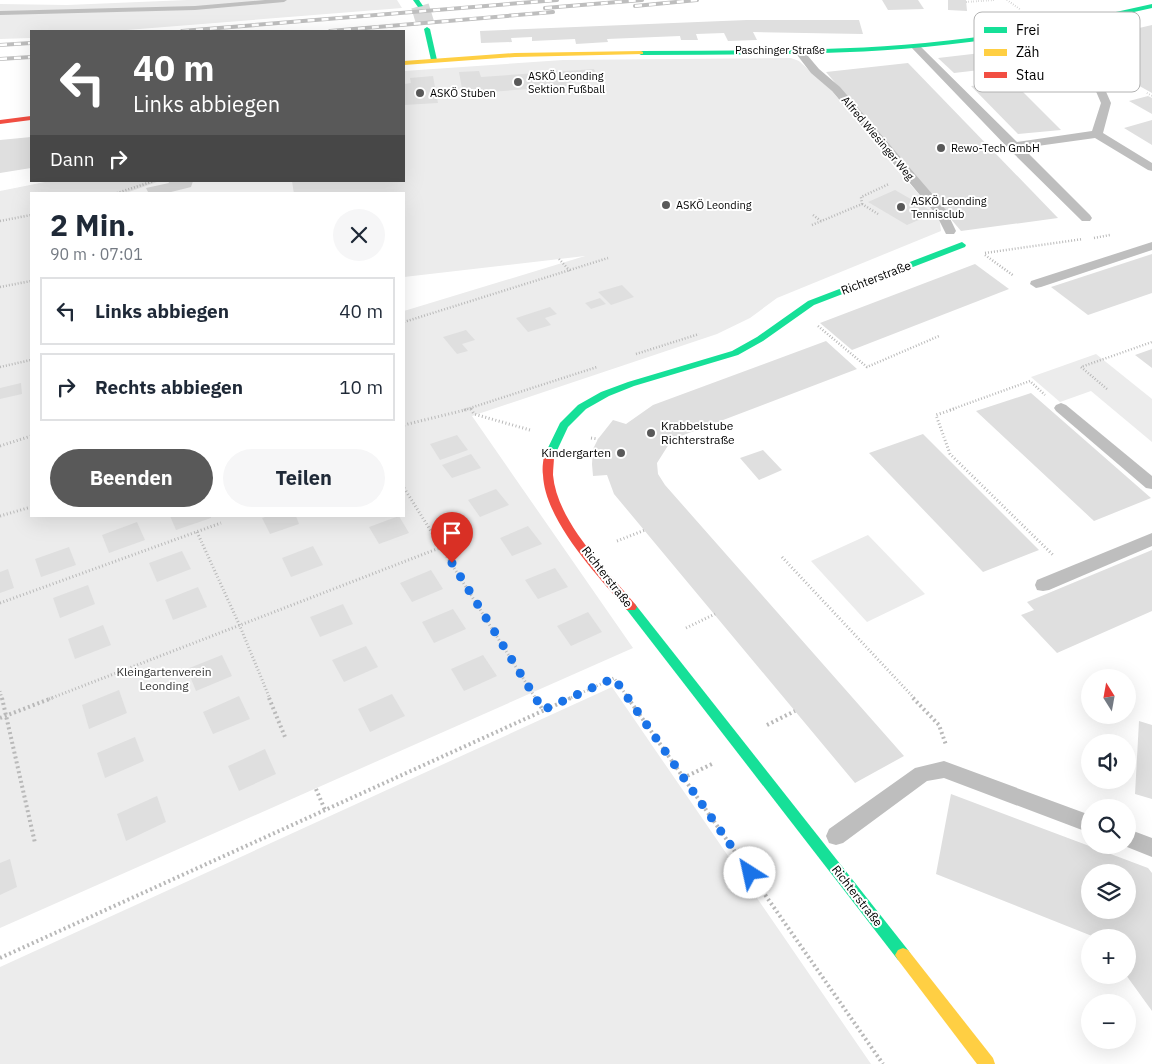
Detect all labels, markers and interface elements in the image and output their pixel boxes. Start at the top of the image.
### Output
legend [974,12,1140,92]
text: Frei [1016,21,1040,39]
street label: Paschinger Straße [735,43,825,57]
text: Zäh [1016,43,1040,61]
text: 40 m [133,45,215,91]
icon: left [50,50,115,115]
text: Stau [1016,66,1044,84]
place label: ASKÖ Leonding Sektion Fußball [528,69,605,96]
marker: ASKÖ Leonding Sektion Fußball [512,76,524,88]
place label: ASKÖ Stuben [430,86,496,100]
marker: ASKÖ Stuben [414,87,426,99]
text: Links abbiegen [133,89,280,118]
street label: Alfred Wiesinger Weg [839,93,917,183]
place label: Rewo-Tech GmbH [951,141,1040,155]
marker: Rewo-Tech GmbH [935,142,947,154]
icon: right [104,145,132,173]
text: Dann [50,147,94,171]
place label: ASKÖ Leonding Tennisclub [911,194,987,221]
place label: ASKÖ Leonding [676,198,752,212]
marker: ASKÖ Leonding [660,199,672,211]
marker: ASKÖ Leonding Tennisclub [895,201,907,213]
text: 2 Min. [50,205,135,244]
button: close [333,209,385,261]
text: 90 m · 07:01 [50,244,143,264]
street label: Richterstraße [839,257,913,298]
icon: left [52,297,80,325]
text: Links abbiegen [95,299,229,323]
text: 40 m [339,299,383,323]
icon: right [52,373,80,401]
text: Rechts abbiegen [95,375,243,399]
text: 10 m [339,375,383,399]
place label: Krabbelstube Richterstraße [661,418,735,447]
marker: Krabbelstube Richterstraße [645,427,657,439]
place label: Kindergarten [541,445,611,460]
marker: Kindergarten [615,447,627,459]
button: Beenden [50,449,213,507]
button: Teilen [223,449,385,507]
pin [431,512,473,563]
icon: arrive [438,519,466,547]
street label: Richterstraße [579,543,636,611]
park label: Kleingartenverein Leonding [116,664,212,693]
north arrow [1081,669,1136,724]
map controls [1081,669,1136,1049]
button: sound [1081,734,1136,789]
button: search [1081,799,1136,854]
position arrow [723,846,775,898]
street label: Richterstraße [829,862,886,930]
button: layers [1081,864,1136,919]
button: + [1081,929,1136,984]
button: − [1081,994,1136,1049]

